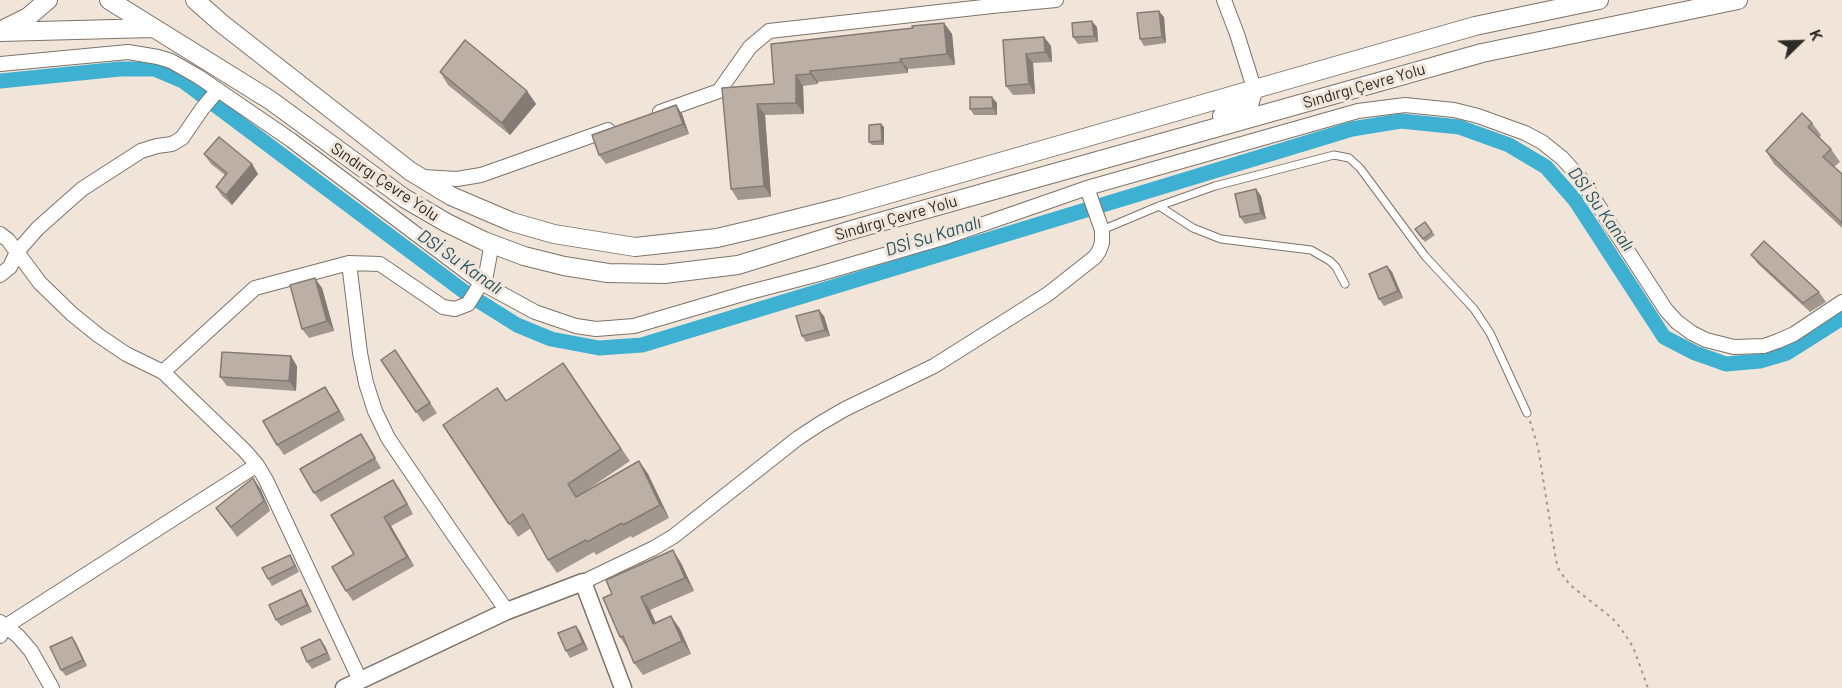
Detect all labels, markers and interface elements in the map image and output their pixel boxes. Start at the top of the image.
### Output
north arrow [1770,12,1830,72]
text: K [1806,26,1828,43]
street label: Sındırgı Çevre Yolu [1301,59,1427,113]
street label: Sındırgı Çevre Yolu [327,139,443,225]
water label: DSİ Su Kanalı [1563,163,1639,255]
street label: Sındırgı Çevre Yolu [833,191,959,245]
water label: DSİ Su Kanalı [883,211,983,261]
water label: DSİ Su Kanalı [413,225,507,299]

